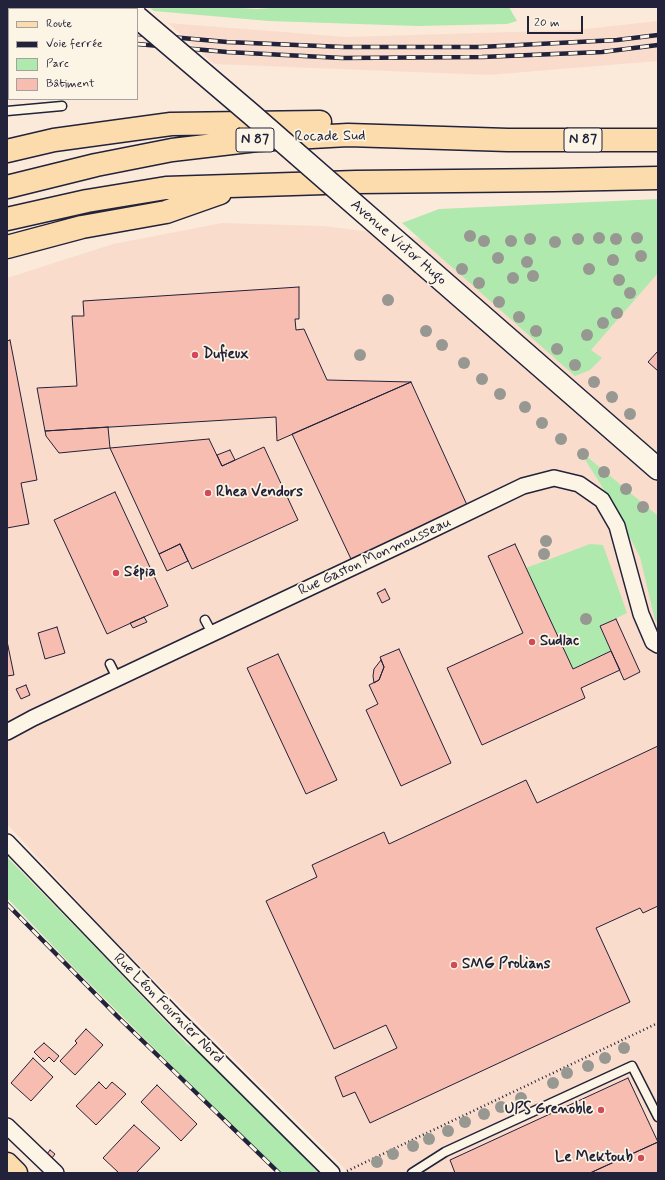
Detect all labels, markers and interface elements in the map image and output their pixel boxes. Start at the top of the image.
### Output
legend [8,8,138,100]
scale bar [529,8,585,34]
text: 20 m [534,15,560,31]
text: Route [46,16,72,32]
text: Voie ferrée [46,36,103,52]
text: Parc [46,56,69,72]
text: Bâtiment [46,76,95,92]
street label: Rocade Sud [294,127,366,147]
road number: N 87 [236,128,274,152]
road number: N 87 [564,128,602,152]
street label: Avenue Victor Hugo [346,196,450,290]
place label: Dufieux [203,346,249,364]
marker: Dufieux [190,350,200,360]
place label: Rhea Vendors [216,484,303,502]
marker: Rhea Vendors [203,488,213,498]
street label: Rue Gaston Monmousseau [296,514,454,600]
place label: Sépia [124,564,156,582]
marker: Sépia [111,568,121,578]
place label: Sudlac [540,633,579,651]
marker: Sudlac [527,637,537,647]
street label: Rue Léon Fournier Nord [109,950,227,1068]
place label: SMG Prolians [462,956,550,974]
marker: SMG Prolians [449,960,459,970]
place label: UPS Grenoble [505,1101,593,1119]
marker: UPS Grenoble [596,1105,606,1115]
place label: Le Mektoub [555,1149,633,1167]
marker: Le Mektoub [636,1153,646,1163]

